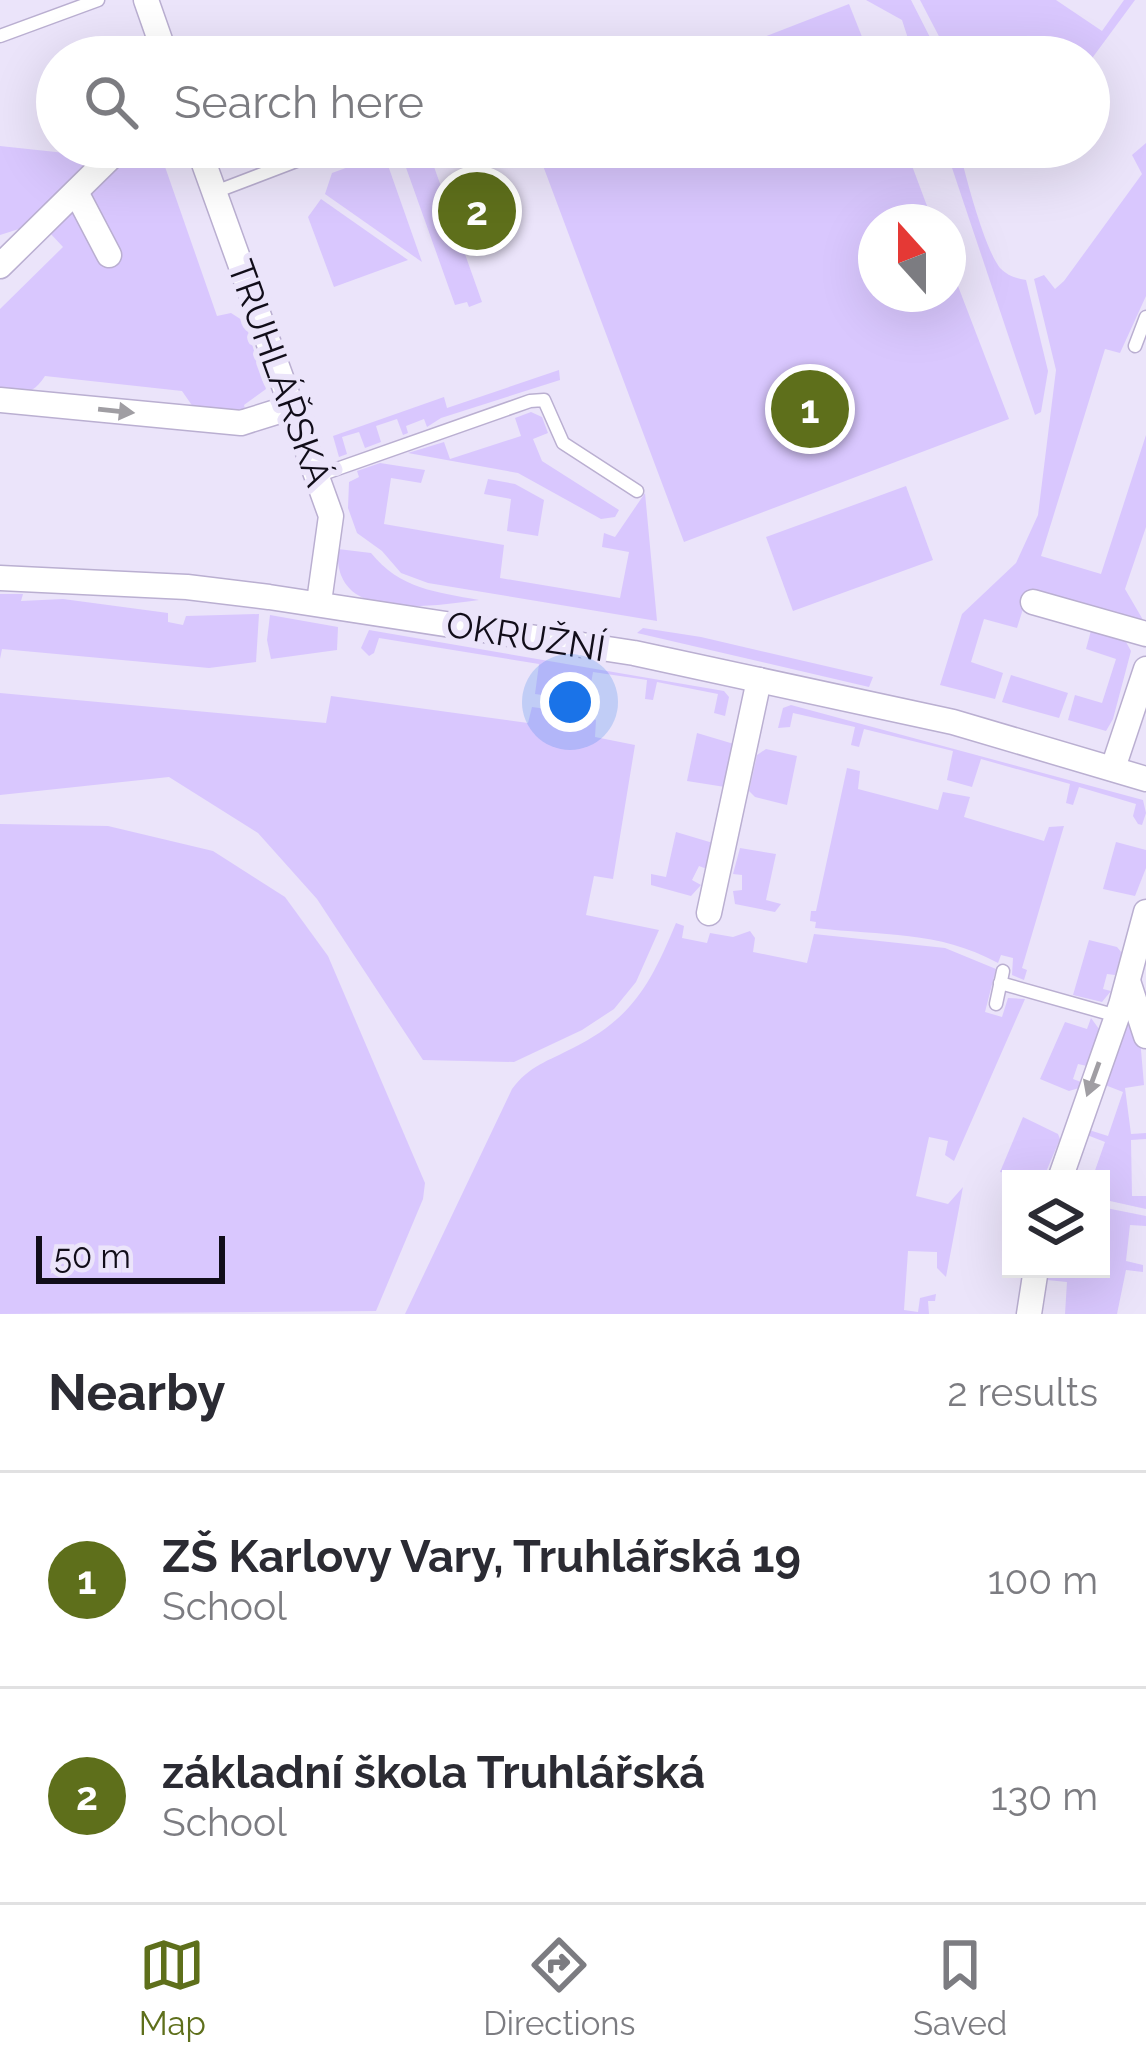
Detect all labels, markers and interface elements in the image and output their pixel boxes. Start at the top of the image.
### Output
search box [36,36,1110,168]
icon: search [78,69,144,135]
text: Search here [174,76,424,129]
pin: 2 [438,166,516,256]
north arrow [858,204,966,312]
street label: TRUHLÁŘSKÁ [220,254,340,492]
pin: 1 [771,364,849,454]
one-way arrow [98,402,136,421]
street label: OKRUŽNÍ [444,603,608,669]
your location [540,672,600,732]
one-way arrow [1083,1061,1101,1097]
map controls [1002,1170,1110,1278]
button: layers [1002,1170,1110,1278]
scale bar [36,1230,225,1283]
text: 50 m [54,1237,131,1276]
text: Nearby [48,1362,225,1422]
text: 2 results [947,1369,1098,1415]
text: ZŠ Karlovy Vary, Truhlářská 19 [162,1530,801,1583]
text: 1 [77,1557,97,1603]
text: 100 m [988,1557,1098,1603]
text: School [162,1583,287,1629]
text: základní škola Truhlářská [162,1746,705,1799]
text: 2 [76,1773,98,1819]
text: 130 m [991,1773,1098,1819]
text: School [162,1799,287,1845]
tab: Map [139,1932,206,2043]
tab: Directions [483,1932,636,2043]
tab: Saved [913,1932,1007,2043]

